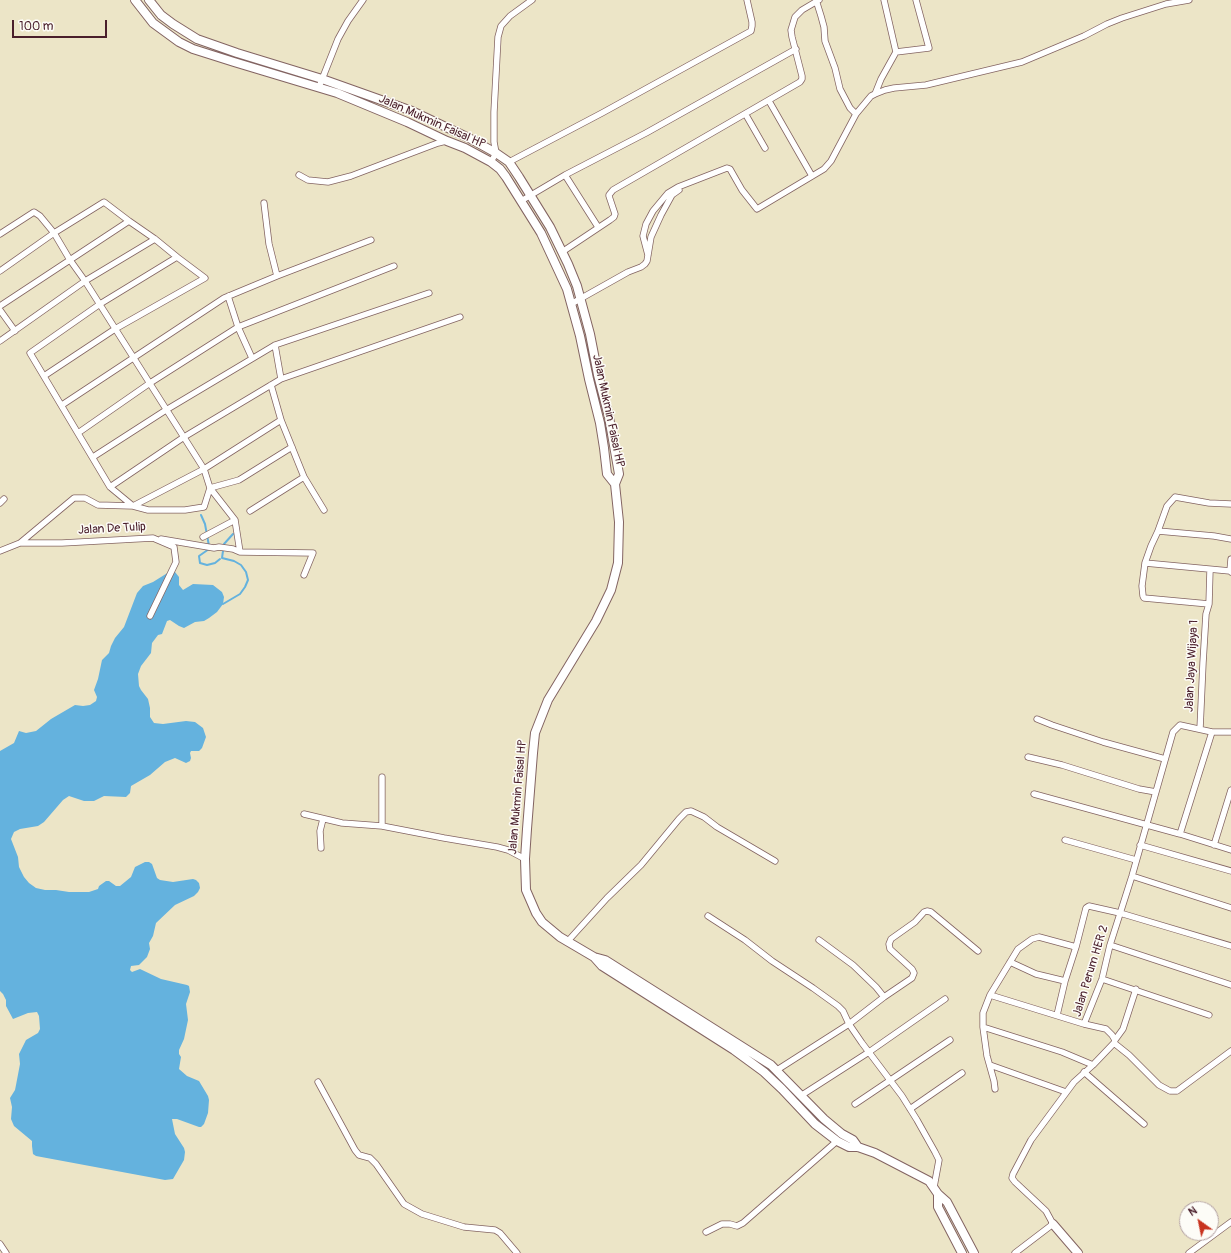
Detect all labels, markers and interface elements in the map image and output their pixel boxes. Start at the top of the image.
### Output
scale bar [14,12,109,38]
text: 100 m [19,19,53,34]
street label: Jalan Mukmin Faisal HP [376,92,488,152]
street label: Jalan Mukmin Faisal HP [589,353,627,469]
street label: Jalan De Tulip [78,520,146,538]
street label: Jalan Jaya Wijaya 1 [1182,619,1202,713]
street label: Jalan Mukmin Faisal HP [506,739,530,855]
street label: Jalan Perum HER 2 [1070,924,1112,1018]
north arrow [1179,1201,1219,1241]
text: N [1186,1204,1199,1219]

